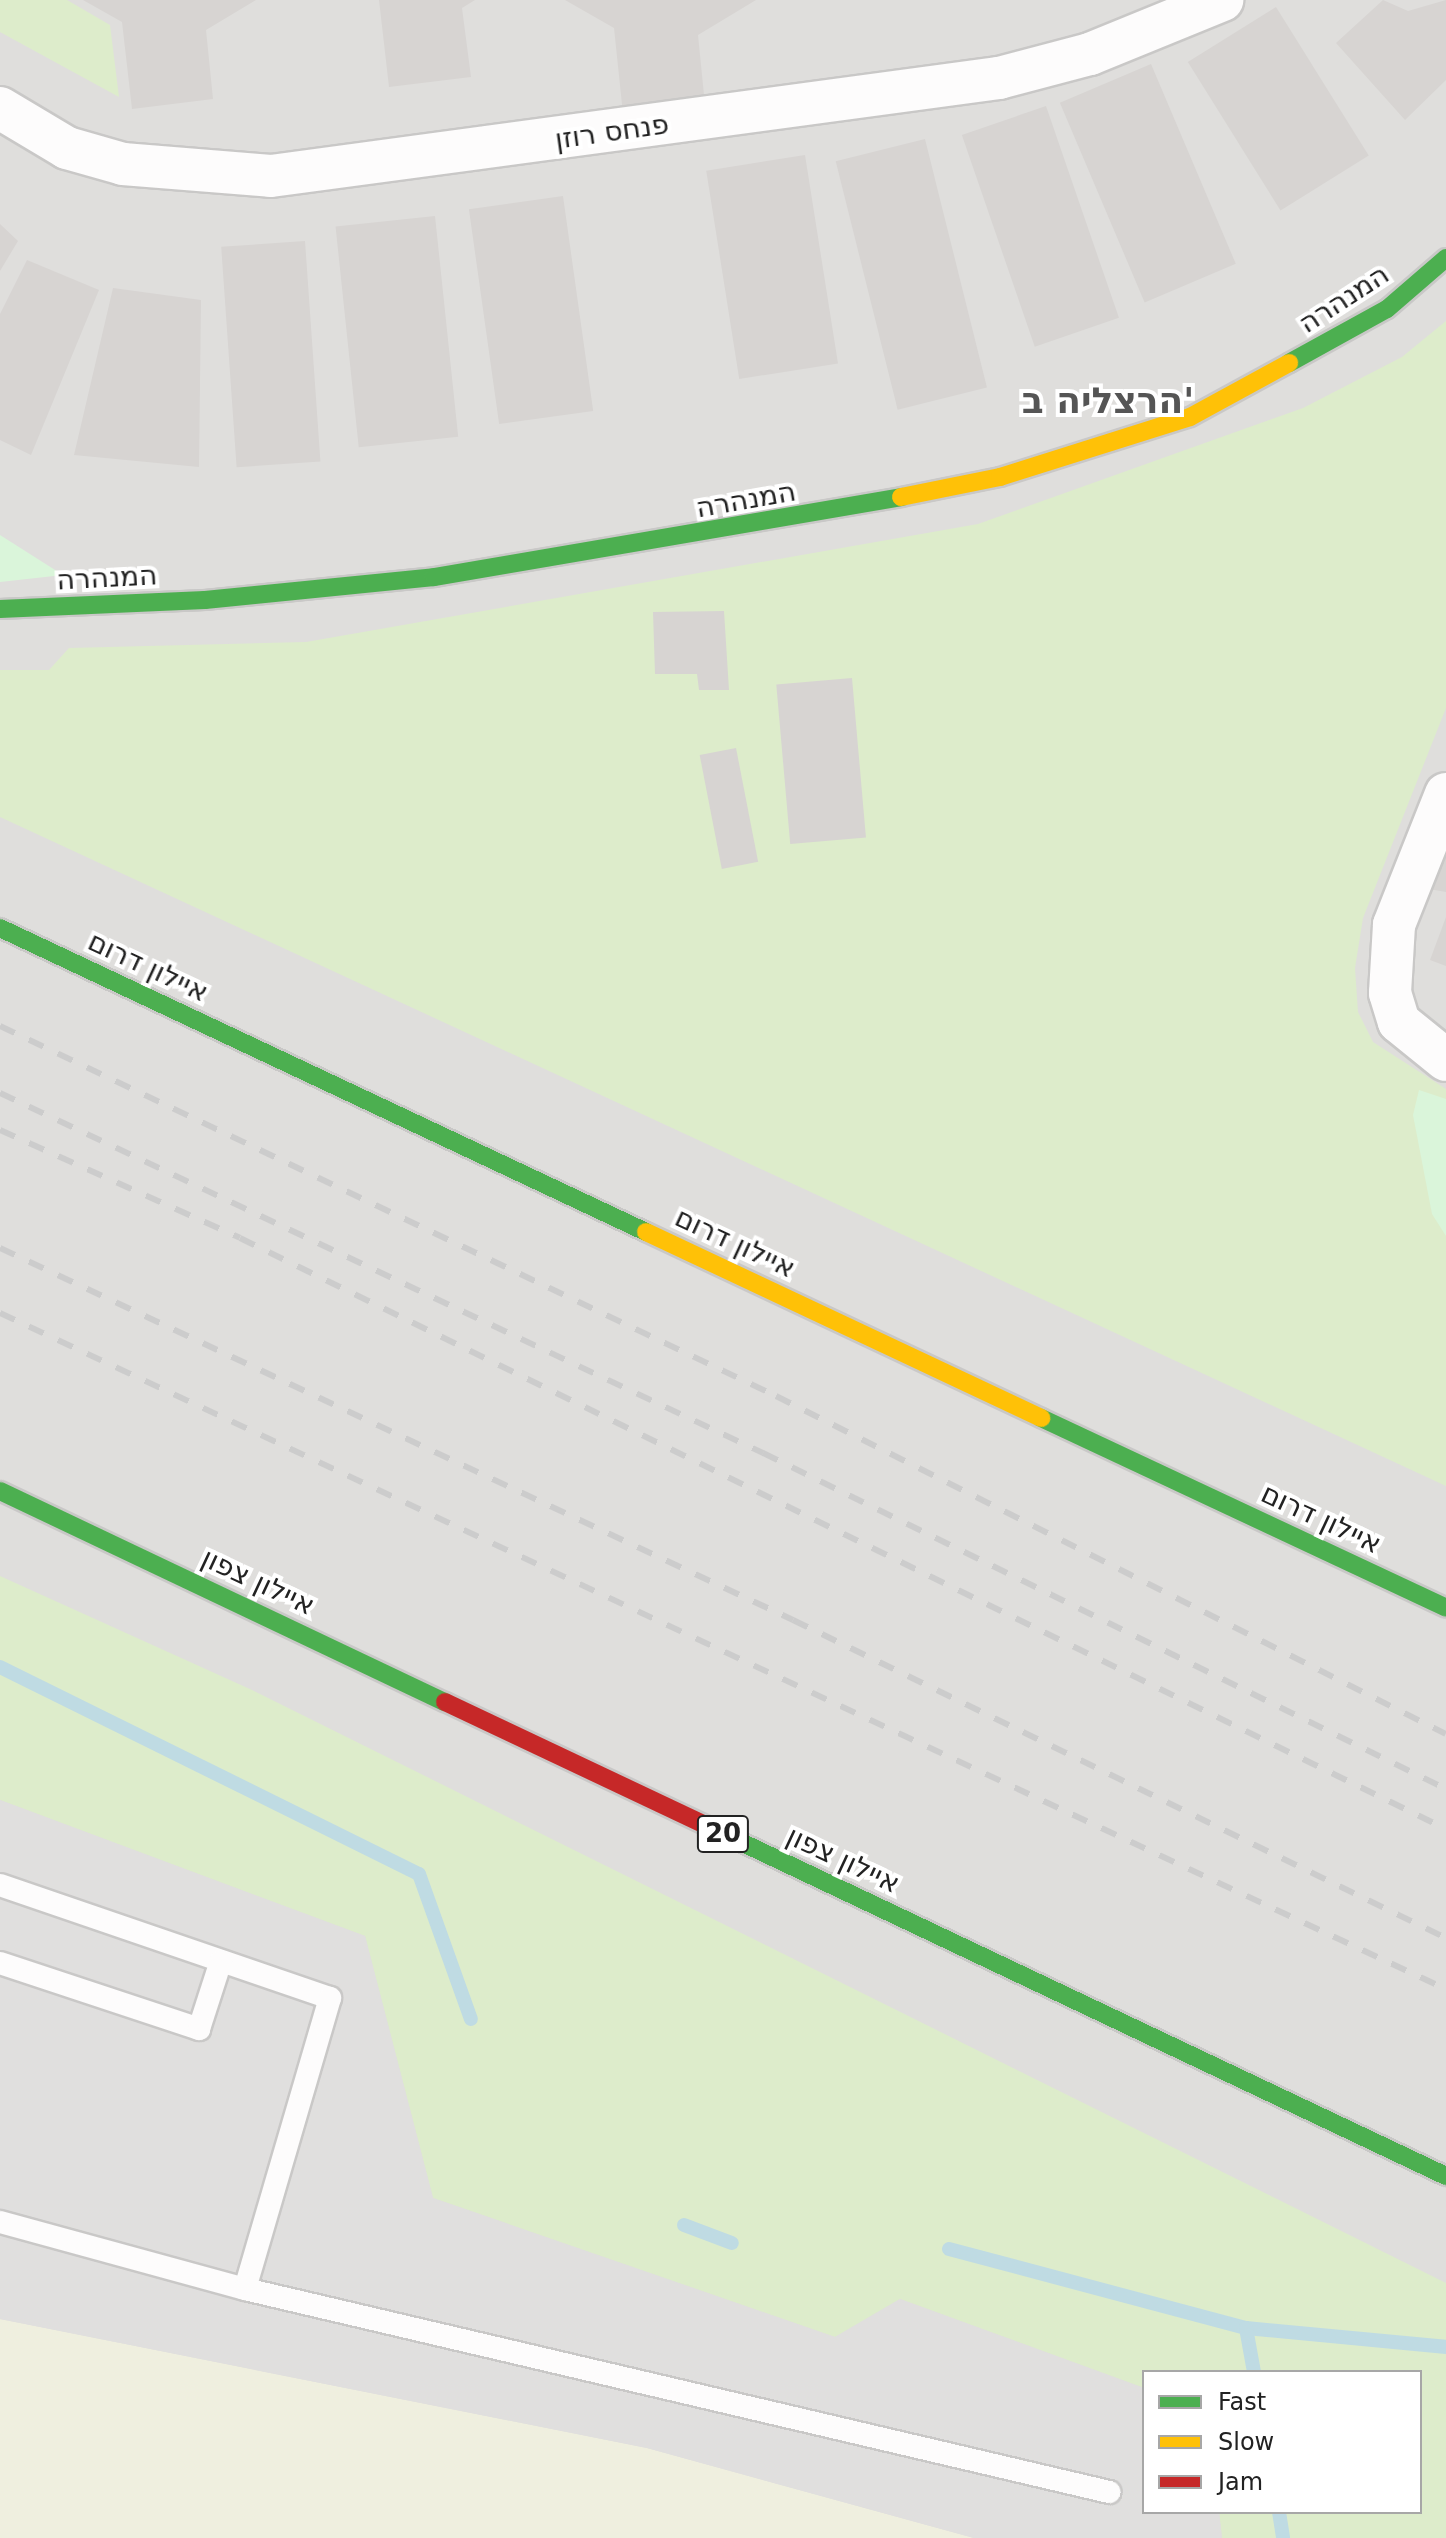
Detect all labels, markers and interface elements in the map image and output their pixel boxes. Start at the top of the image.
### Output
street label: פנחס רוזן [553,107,671,157]
street label: המנהרה [1293,257,1395,341]
district label: הרצליה ב' [1022,379,1194,423]
street label: המנהרה [693,475,799,525]
street label: המנהרה [56,559,158,597]
street label: איילון דרום [83,925,213,1009]
street label: איילון דרום [670,1201,800,1285]
street label: איילון דרום [1256,1477,1386,1561]
street label: איילון צפון [196,1541,320,1623]
road number: 20 [695,1812,751,1856]
street label: איילון צפון [781,1819,905,1901]
legend [1142,2370,1422,2514]
text: Fast [1218,2388,1266,2416]
text: Slow [1218,2428,1274,2456]
text: Jam [1218,2468,1263,2496]

